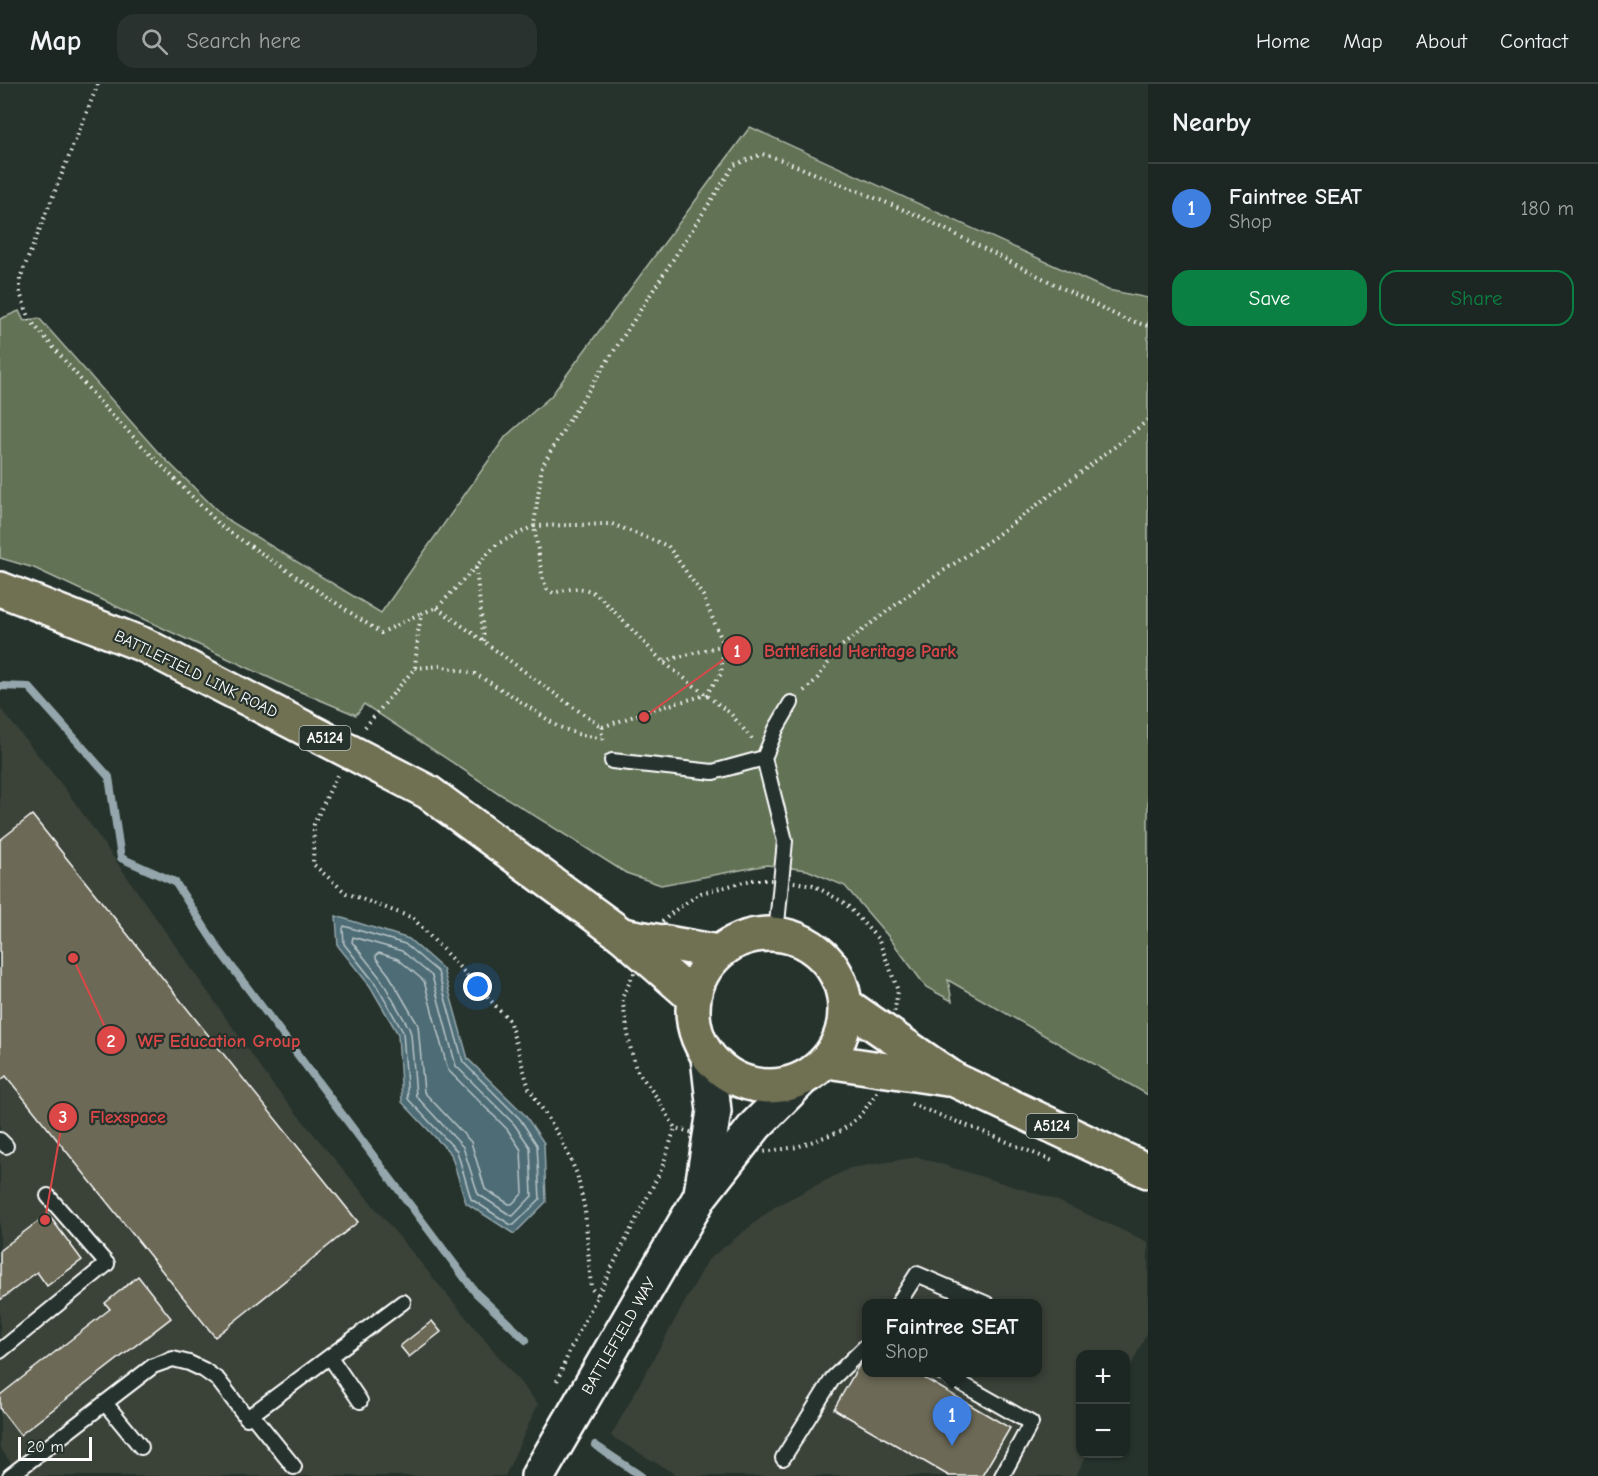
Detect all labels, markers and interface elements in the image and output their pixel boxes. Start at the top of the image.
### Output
search box [117,14,537,68]
text: Map [30,25,81,57]
icon: search [138,25,171,58]
text: Search here [186,28,301,54]
text: Home [1256,29,1310,53]
text: Map [1343,29,1383,53]
text: About [1416,29,1467,53]
text: Contact [1500,29,1568,53]
text: Nearby [1172,108,1251,138]
text: Faintree SEAT [1229,184,1362,210]
text: 1 [1188,197,1195,220]
text: 180 m [1520,197,1574,220]
text: Shop [1229,210,1272,233]
button: Save [1172,270,1367,326]
button: Share [1379,270,1574,326]
street label: BATTLEFIELD LINK ROAD [111,627,281,721]
callout: Battlefield Heritage Park [722,632,968,668]
text: 1 [733,641,741,662]
text: Battlefield Heritage Park [764,641,956,662]
road number: A5124 [300,726,350,750]
your location [463,972,492,1001]
callout: WF Education Group [96,1022,313,1058]
text: 2 [107,1031,116,1052]
text: WF Education Group [138,1031,300,1052]
callout: Flexspace [48,1099,178,1135]
text: 3 [59,1107,67,1128]
text: Flexspace [90,1107,166,1128]
road number: A5124 [1026,1114,1078,1138]
street label: BATTLEFIELD WAY [578,1274,660,1398]
popup [862,1299,1042,1377]
text: Faintree SEAT [886,1314,1018,1340]
text: Shop [886,1340,928,1363]
map controls [1076,1350,1130,1458]
button: + [1076,1350,1130,1404]
pin: 1 [932,1396,972,1446]
button: − [1076,1404,1130,1458]
scale bar [18,1434,92,1462]
text: 20 m [27,1438,64,1456]

